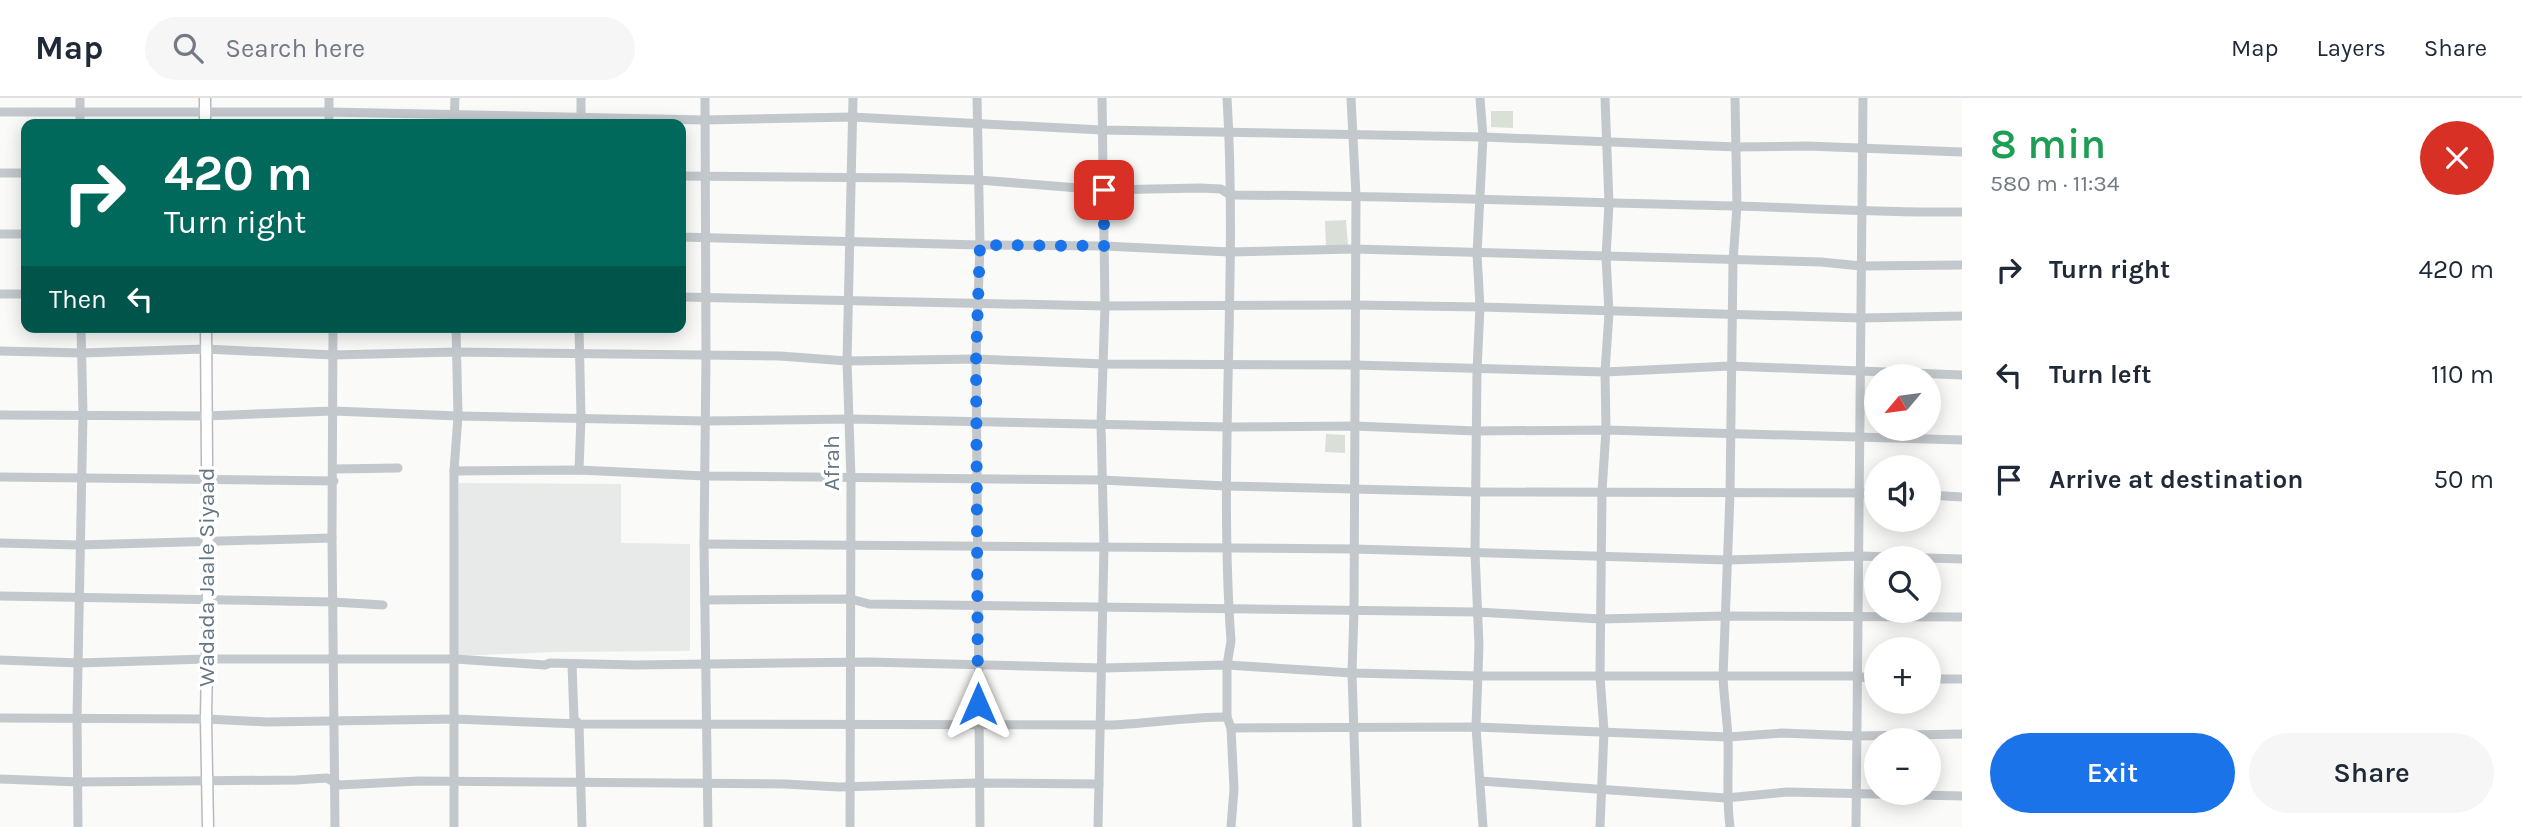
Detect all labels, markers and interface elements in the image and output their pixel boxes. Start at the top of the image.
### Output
search box [145,17,635,80]
text: Map [35,29,103,67]
icon: search [169,29,207,67]
text: Search here [225,33,365,64]
text: Map [2231,34,2279,62]
text: Layers [2317,34,2386,62]
text: Share [2424,34,2487,62]
text: 8 min [1990,119,2106,169]
button: close [2420,121,2494,195]
text: 420 m [164,145,313,202]
icon: right [49,147,140,238]
pin [1074,160,1134,220]
text: 580 m · 11:34 [1990,170,2120,197]
icon: arrive [1085,171,1123,209]
text: Turn right [164,204,306,241]
icon: right [1990,251,2028,289]
text: Turn right [2049,254,2170,285]
text: 420 m [2418,254,2494,285]
icon: left [121,280,159,318]
text: Then [49,284,107,315]
icon: left [1990,356,2028,394]
text: Turn left [2049,359,2151,390]
text: 110 m [2431,359,2494,390]
north arrow [1864,364,1941,441]
map controls [1864,364,1941,805]
street label: Afrah [818,435,845,491]
button: sound [1864,455,1941,532]
icon: arrive [1990,461,2028,499]
text: Arrive at destination [2049,464,2303,495]
text: 50 m [2433,464,2494,495]
street label: Wadada Jaale Siyaad [193,467,220,687]
button: search [1864,546,1941,623]
button: + [1864,637,1941,714]
position arrow [941,667,1015,741]
button: − [1864,728,1941,805]
button: Exit [1990,733,2235,813]
button: Share [2249,733,2494,813]

